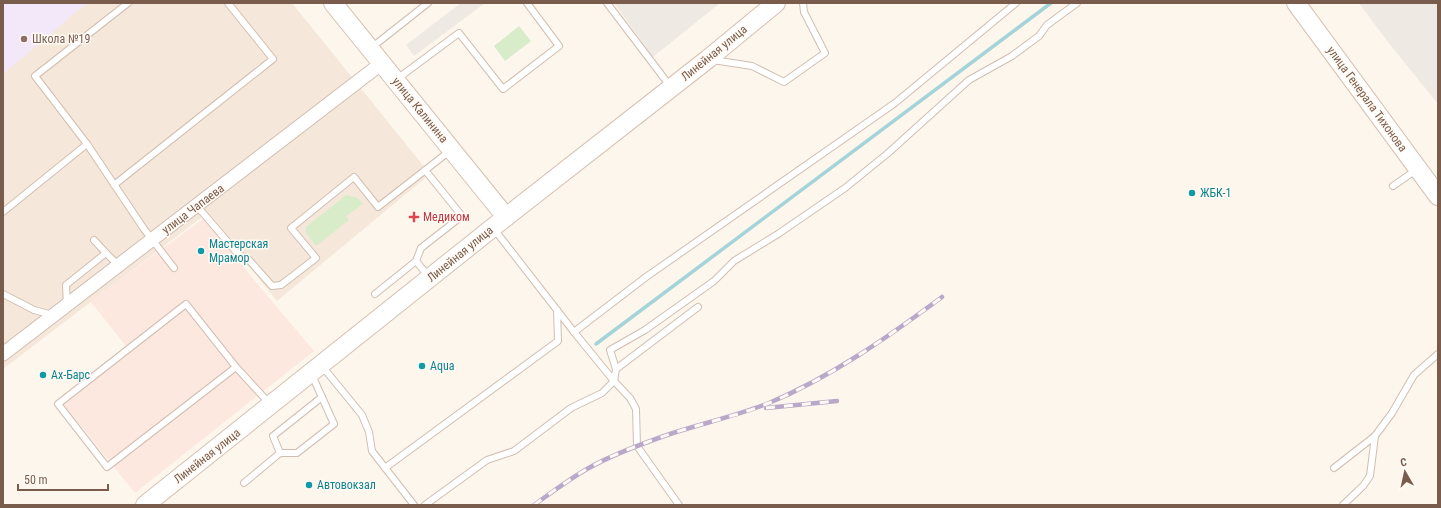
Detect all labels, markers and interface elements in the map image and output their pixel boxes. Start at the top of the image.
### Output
street label: Линейная улица [678,22,750,84]
place label: Школа №19 [32,32,91,46]
marker: Школа №19 [19,34,29,44]
street label: улица Генерала Тихонова [1324,44,1410,155]
street label: улица Калинина [389,74,451,146]
street label: улица Чапаева [159,181,227,237]
place label: ЖБК-1 [1200,186,1231,200]
marker: ЖБК-1 [1187,188,1197,198]
place label: Медиком [423,210,470,224]
marker: Медиком [408,211,420,223]
street label: Линейная улица [424,223,496,285]
place label: Мастерская Мрамор [209,237,268,265]
marker: Мастерская Мрамор [196,246,206,256]
place label: Aqua [430,359,455,373]
marker: Aqua [417,361,427,371]
place label: Ах-Барс [51,368,90,382]
marker: Ах-Барс [38,370,48,380]
street label: Линейная улица [171,425,243,486]
north arrow [1385,452,1425,492]
text: С [1399,456,1408,470]
scale bar [18,466,108,492]
text: 50 m [24,473,48,487]
place label: Автовокзал [317,478,376,492]
marker: Автовокзал [304,480,314,490]

